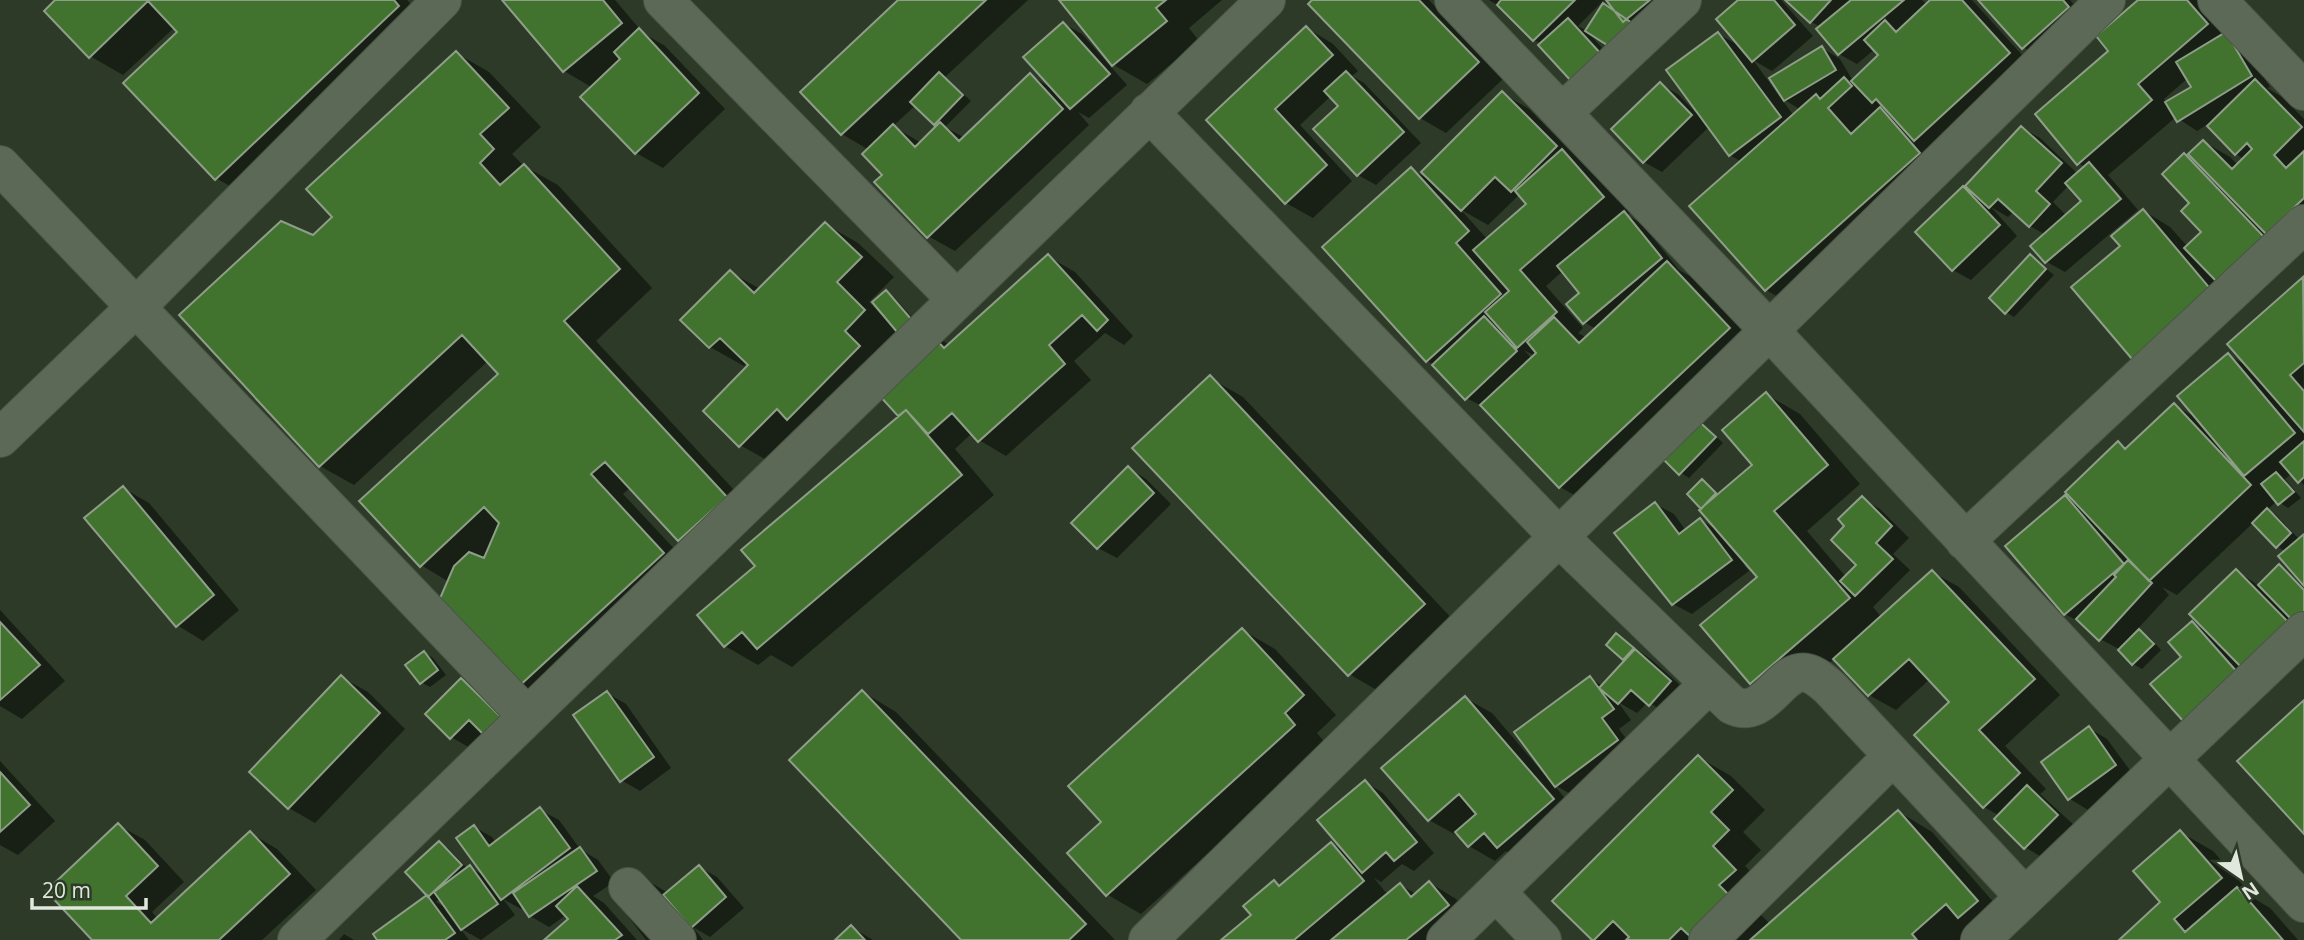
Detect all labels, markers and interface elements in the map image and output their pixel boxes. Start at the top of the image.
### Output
north arrow [2206,842,2276,912]
scale bar [32,866,145,910]
text: 20 m [42,876,91,904]
text: N [2237,876,2264,906]

